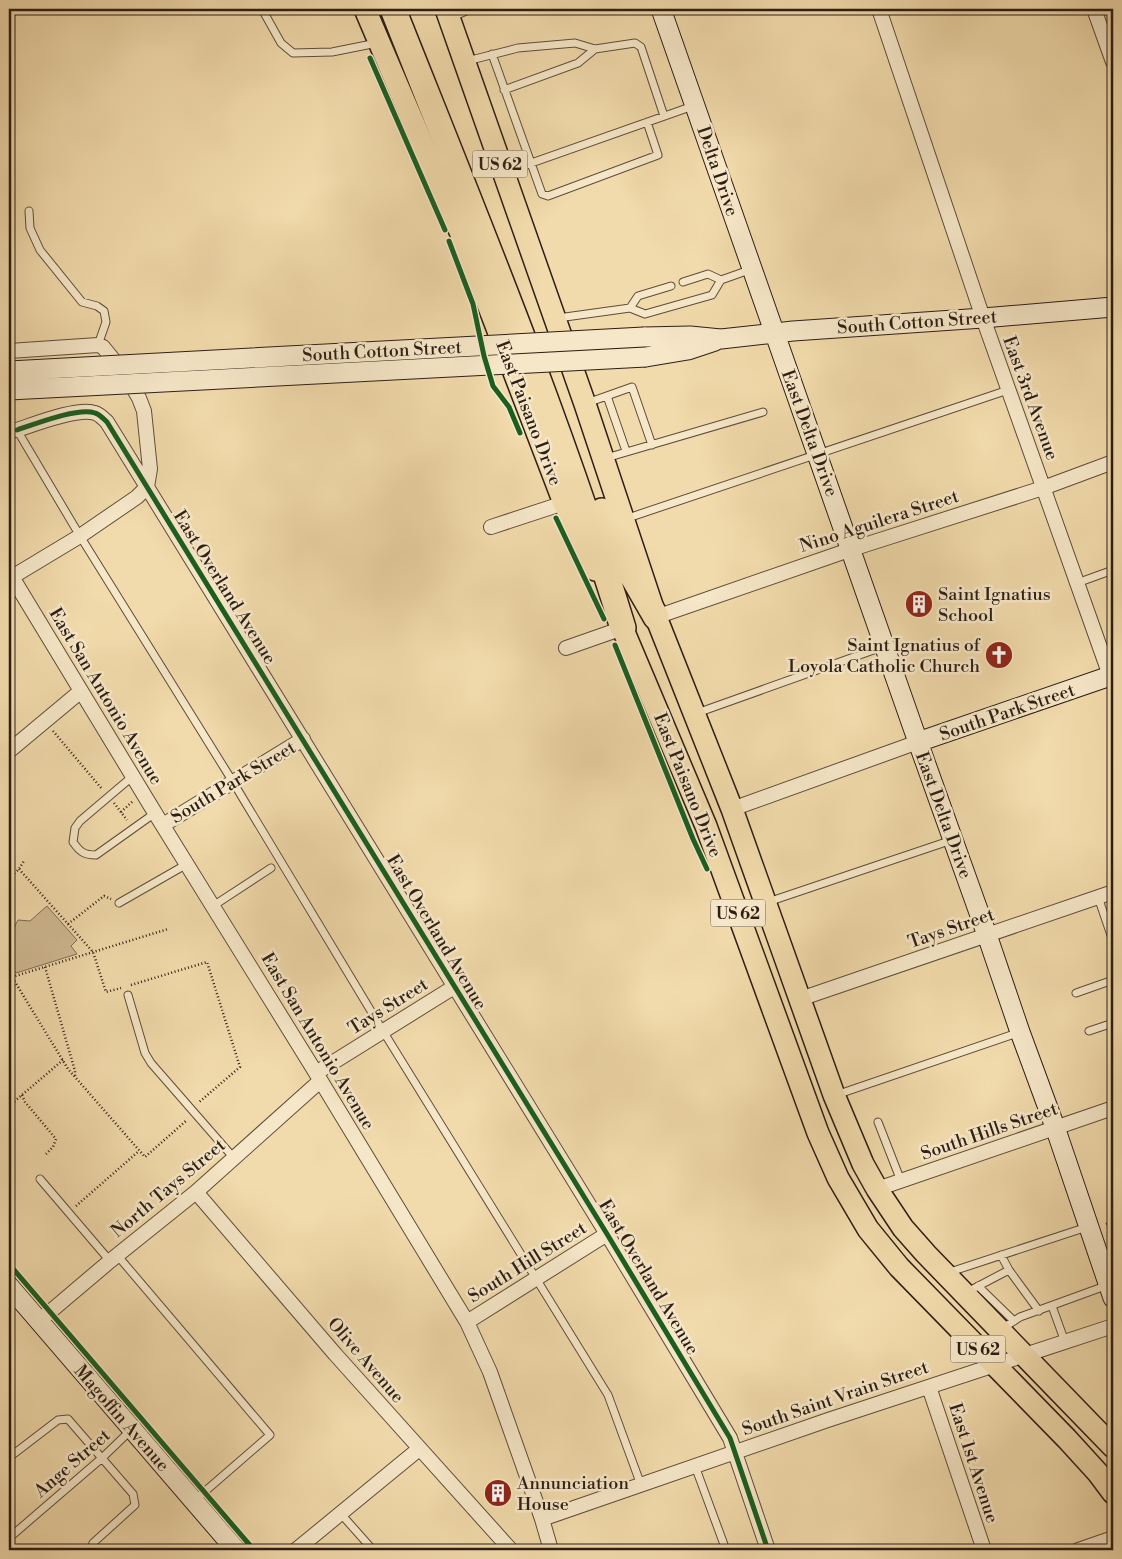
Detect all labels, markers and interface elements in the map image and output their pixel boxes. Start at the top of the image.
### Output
street label: Delta Drive [691,123,744,219]
road number: US 62 [472,150,528,178]
street label: South Cotton Street [836,305,998,340]
street label: East 3rd Avenue [997,333,1064,463]
street label: South Cotton Street [302,336,463,367]
street label: East Paisano Drive [490,337,567,489]
street label: East Delta Drive [776,367,843,500]
street label: Nino Aguilera Street [797,485,962,558]
street label: East Overland Avenue [168,506,281,669]
place label: Saint Ignatius School [938,583,1051,627]
building icon: Saint Ignatius School [904,589,934,619]
street label: East San Antonio Avenue [44,603,168,789]
place label: Saint Ignatius of Loyola Catholic Church [788,634,981,678]
church icon: Saint Ignatius of Loyola Catholic Church [984,640,1014,670]
street label: South Park Street [936,678,1079,746]
street label: East Paisano Drive [648,710,727,861]
street label: South Park Street [167,736,300,829]
street label: East Delta Drive [910,749,977,882]
street label: East Overland Avenue [381,850,492,1014]
road number: US 62 [710,900,766,926]
street label: Tays Street [905,903,998,954]
street label: East San Antonio Avenue [256,948,380,1134]
street label: Tays Street [344,973,433,1040]
street label: South Hills Street [918,1097,1061,1166]
street label: North Tays Street [106,1133,231,1243]
street label: East Overland Avenue [593,1195,704,1359]
street label: South Hill Street [464,1216,591,1308]
street label: Olive Avenue [322,1313,409,1408]
road number: US 62 [950,1336,1006,1362]
street label: South Saint Vrain Street [739,1356,932,1441]
street label: Magoffin Avenue [69,1360,174,1476]
street label: East 1st Avenue [943,1400,1004,1526]
street label: Ange Street [29,1423,116,1504]
place label: Annunciation House [516,1472,629,1516]
building icon: Annunciation House [483,1478,513,1508]

